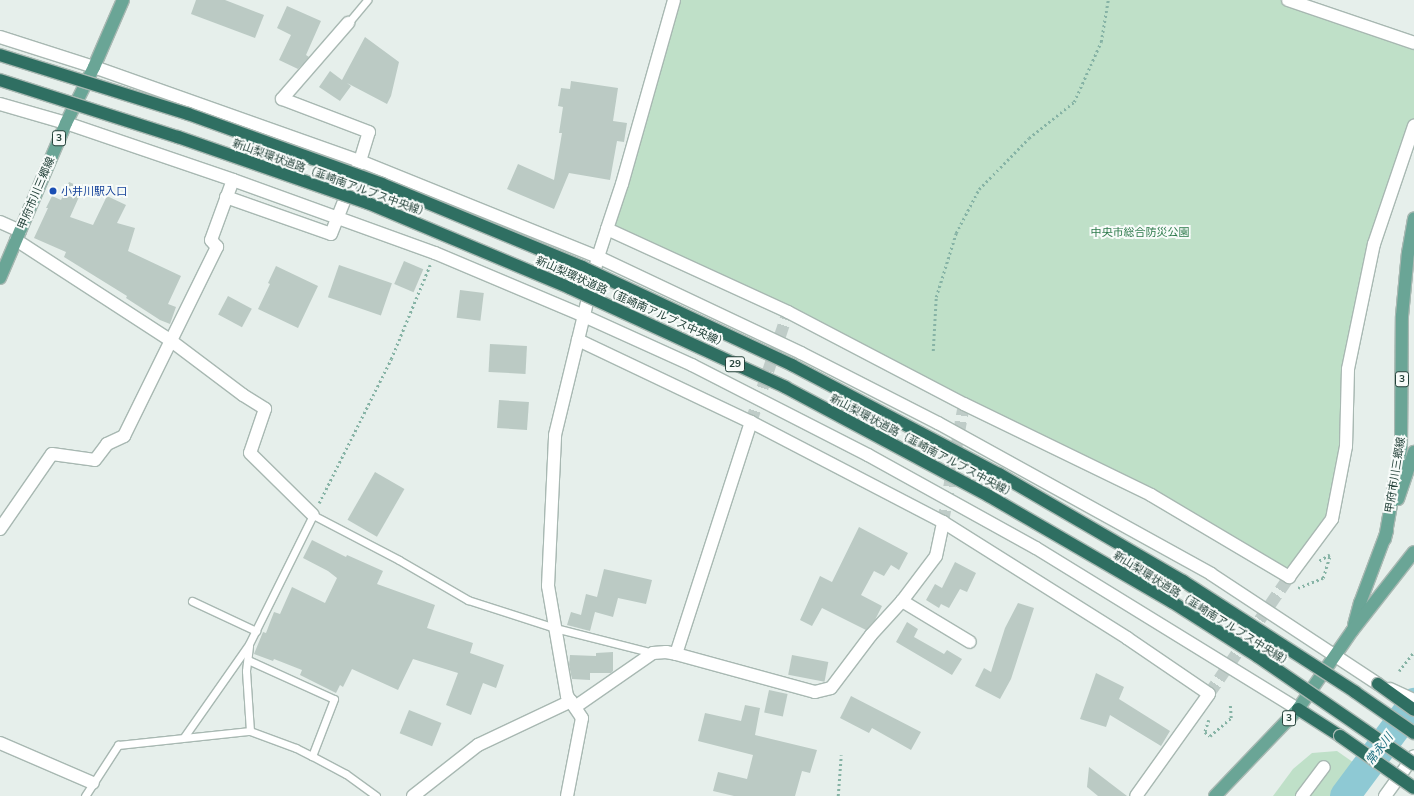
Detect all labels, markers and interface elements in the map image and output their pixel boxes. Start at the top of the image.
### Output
road number: 3 [52,130,66,146]
street label: 新山梨環状道路（韮崎南アルプス中央線） [231,136,431,220]
street label: 甲府市川三郷線 [15,155,57,231]
place label: 小井川駅入口 [61,184,127,198]
marker: 小井川駅入口 [48,186,58,196]
park label: 中央市総合防災公園 [1091,225,1189,239]
street label: 新山梨環状道路（韮崎南アルプス中央線） [534,253,730,351]
road number: 29 [725,356,745,372]
road number: 3 [1395,371,1409,387]
street label: 新山梨環状道路（韮崎南アルプス中央線） [828,391,1018,501]
street label: 甲府市川三郷線 [1382,436,1408,514]
street label: 新山梨環状道路（韮崎南アルプス中央線） [1111,548,1295,670]
road number: 3 [1282,710,1296,726]
water label: 常永川 [1362,730,1396,768]

